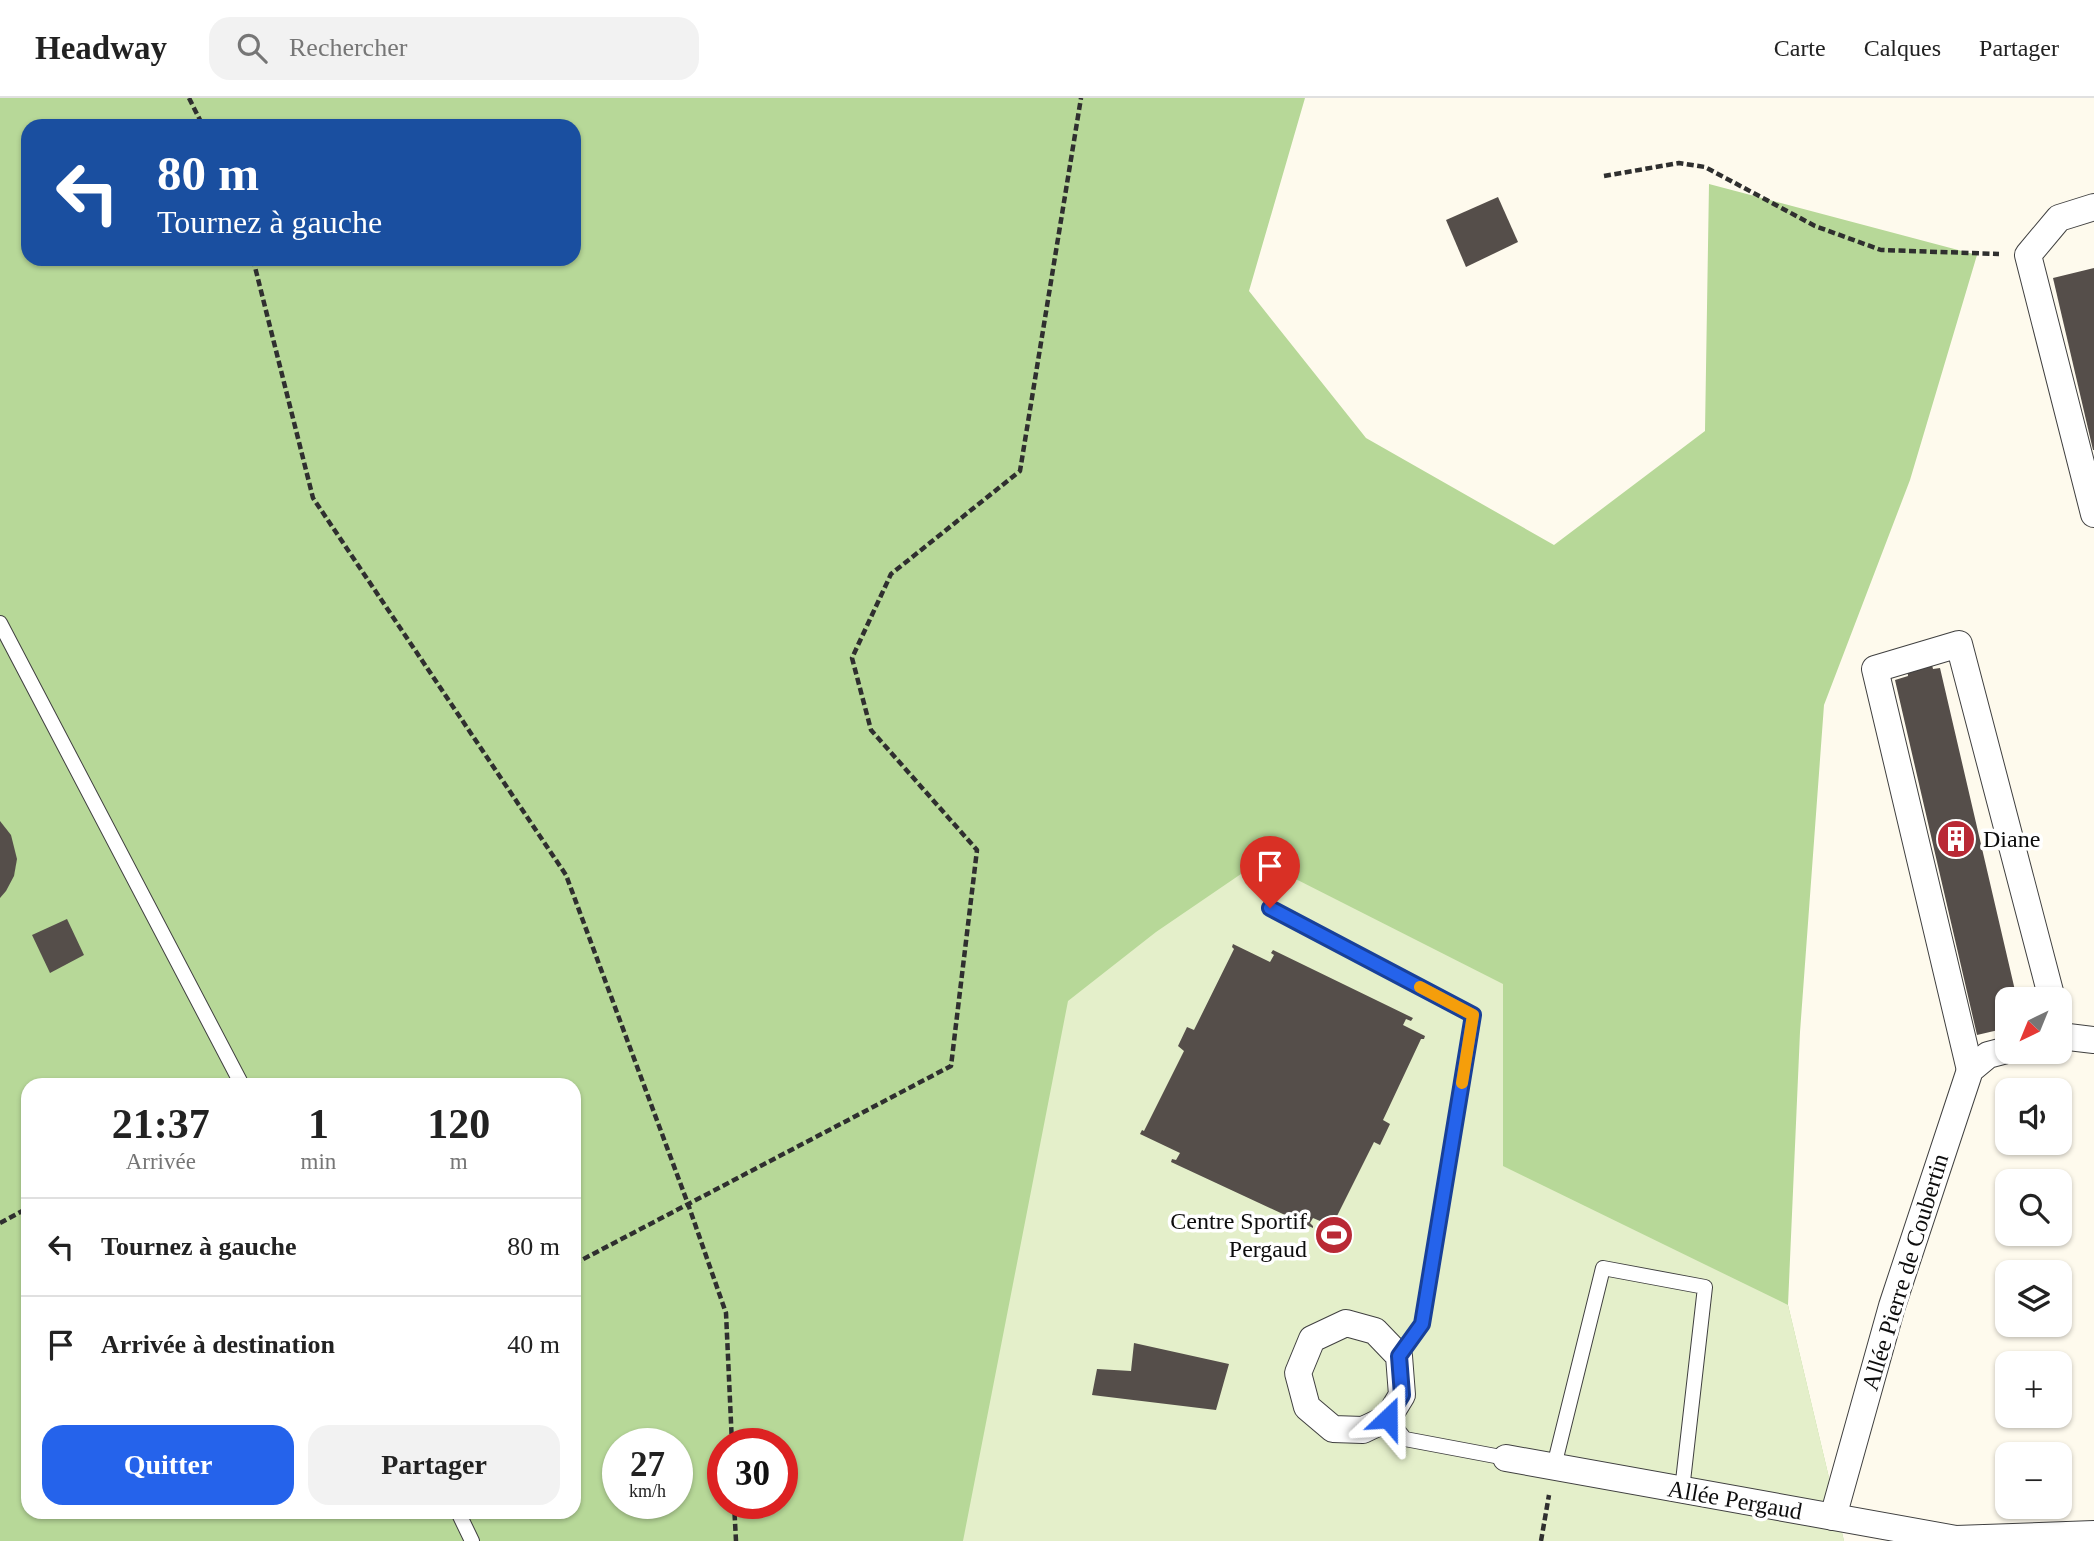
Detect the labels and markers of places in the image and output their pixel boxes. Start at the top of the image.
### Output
building icon: Diane [1935,818,1977,860]
place label: Diane [1983,826,2040,852]
pin [1240,836,1300,908]
place label: Centre Sportif Pergaud [1170,1208,1307,1262]
sports icon: Centre Sportif Pergaud [1313,1214,1355,1256]

